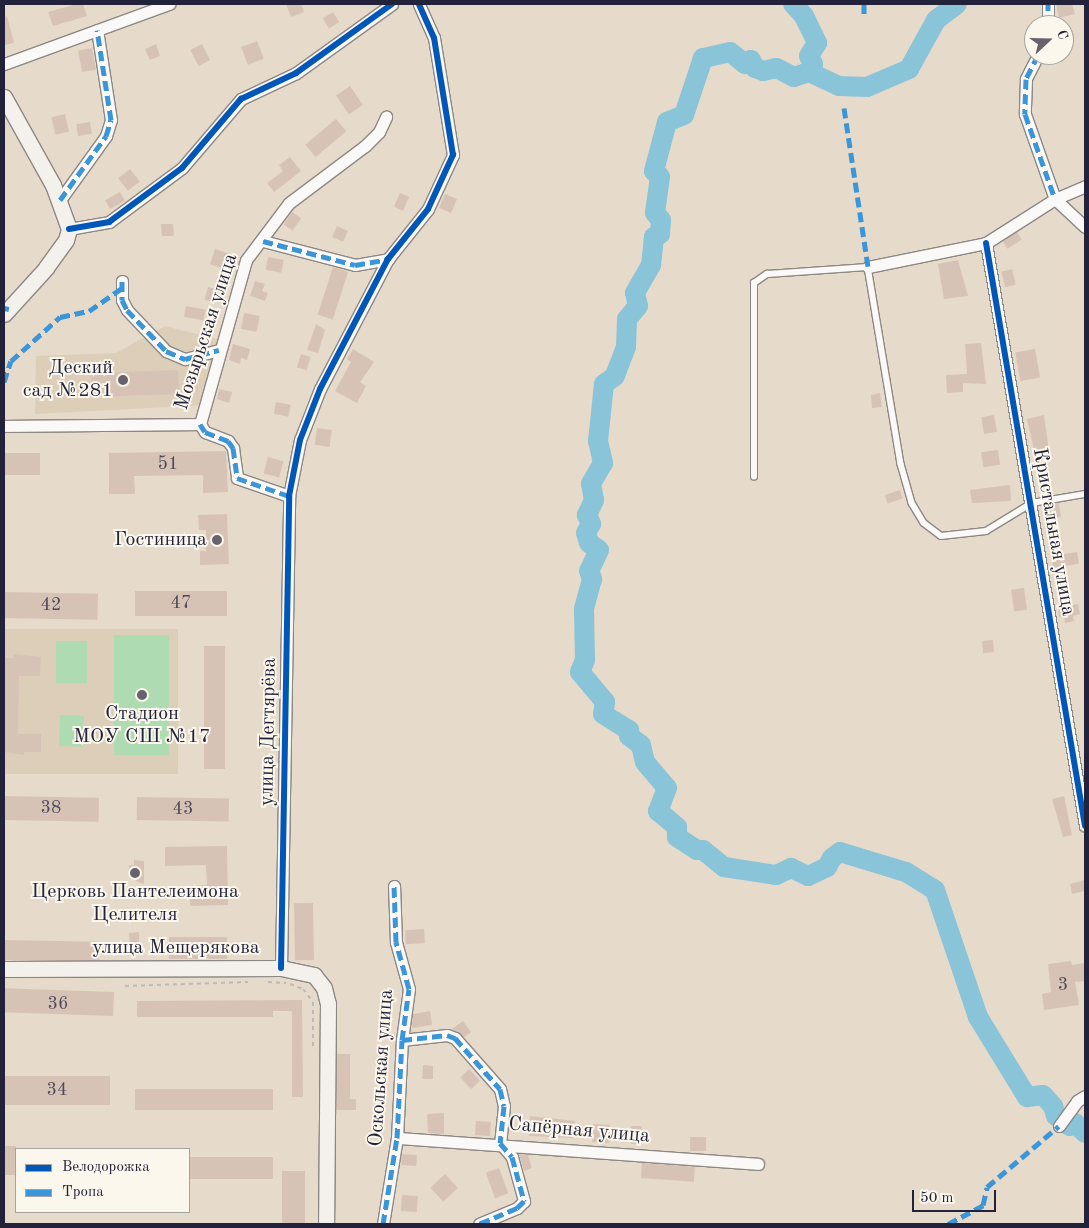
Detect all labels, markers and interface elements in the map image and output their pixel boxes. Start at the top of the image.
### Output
north arrow [1024,15,1074,65]
text: С [1054,28,1070,42]
street label: Мозырьская улица [170,251,244,413]
place label: Деский сад №281 [23,356,113,403]
marker: Деский сад №281 [117,374,129,386]
street label: Кристальная улица [1026,446,1080,618]
house number: 51 [158,453,178,475]
place label: Гостиница [114,528,207,552]
marker: Гостиница [211,534,223,546]
house number: 47 [171,592,191,614]
house number: 42 [41,594,61,616]
street label: улица Дегтярёва [256,658,282,806]
marker: Стадион МОУ СШ №17 [136,689,148,701]
place label: Стадион МОУ СШ №17 [73,703,211,750]
house number: 38 [41,797,61,819]
house number: 43 [173,798,193,820]
marker: Церковь Пантелеимона Целителя [129,867,141,879]
place label: Церковь Пантелеимона Целителя [31,881,239,928]
street label: улица Мещерякова [92,936,260,960]
house number: 3 [1058,974,1068,996]
street label: Оскольская улица [365,988,399,1148]
house number: 36 [48,993,68,1015]
house number: 34 [47,1079,67,1101]
street label: Сапёрная улица [507,1113,651,1149]
legend [15,1148,190,1213]
text: Велодорожка [62,1160,150,1175]
scale bar [914,1180,998,1212]
text: Тропа [62,1185,104,1200]
text: 50 m [920,1191,954,1206]

